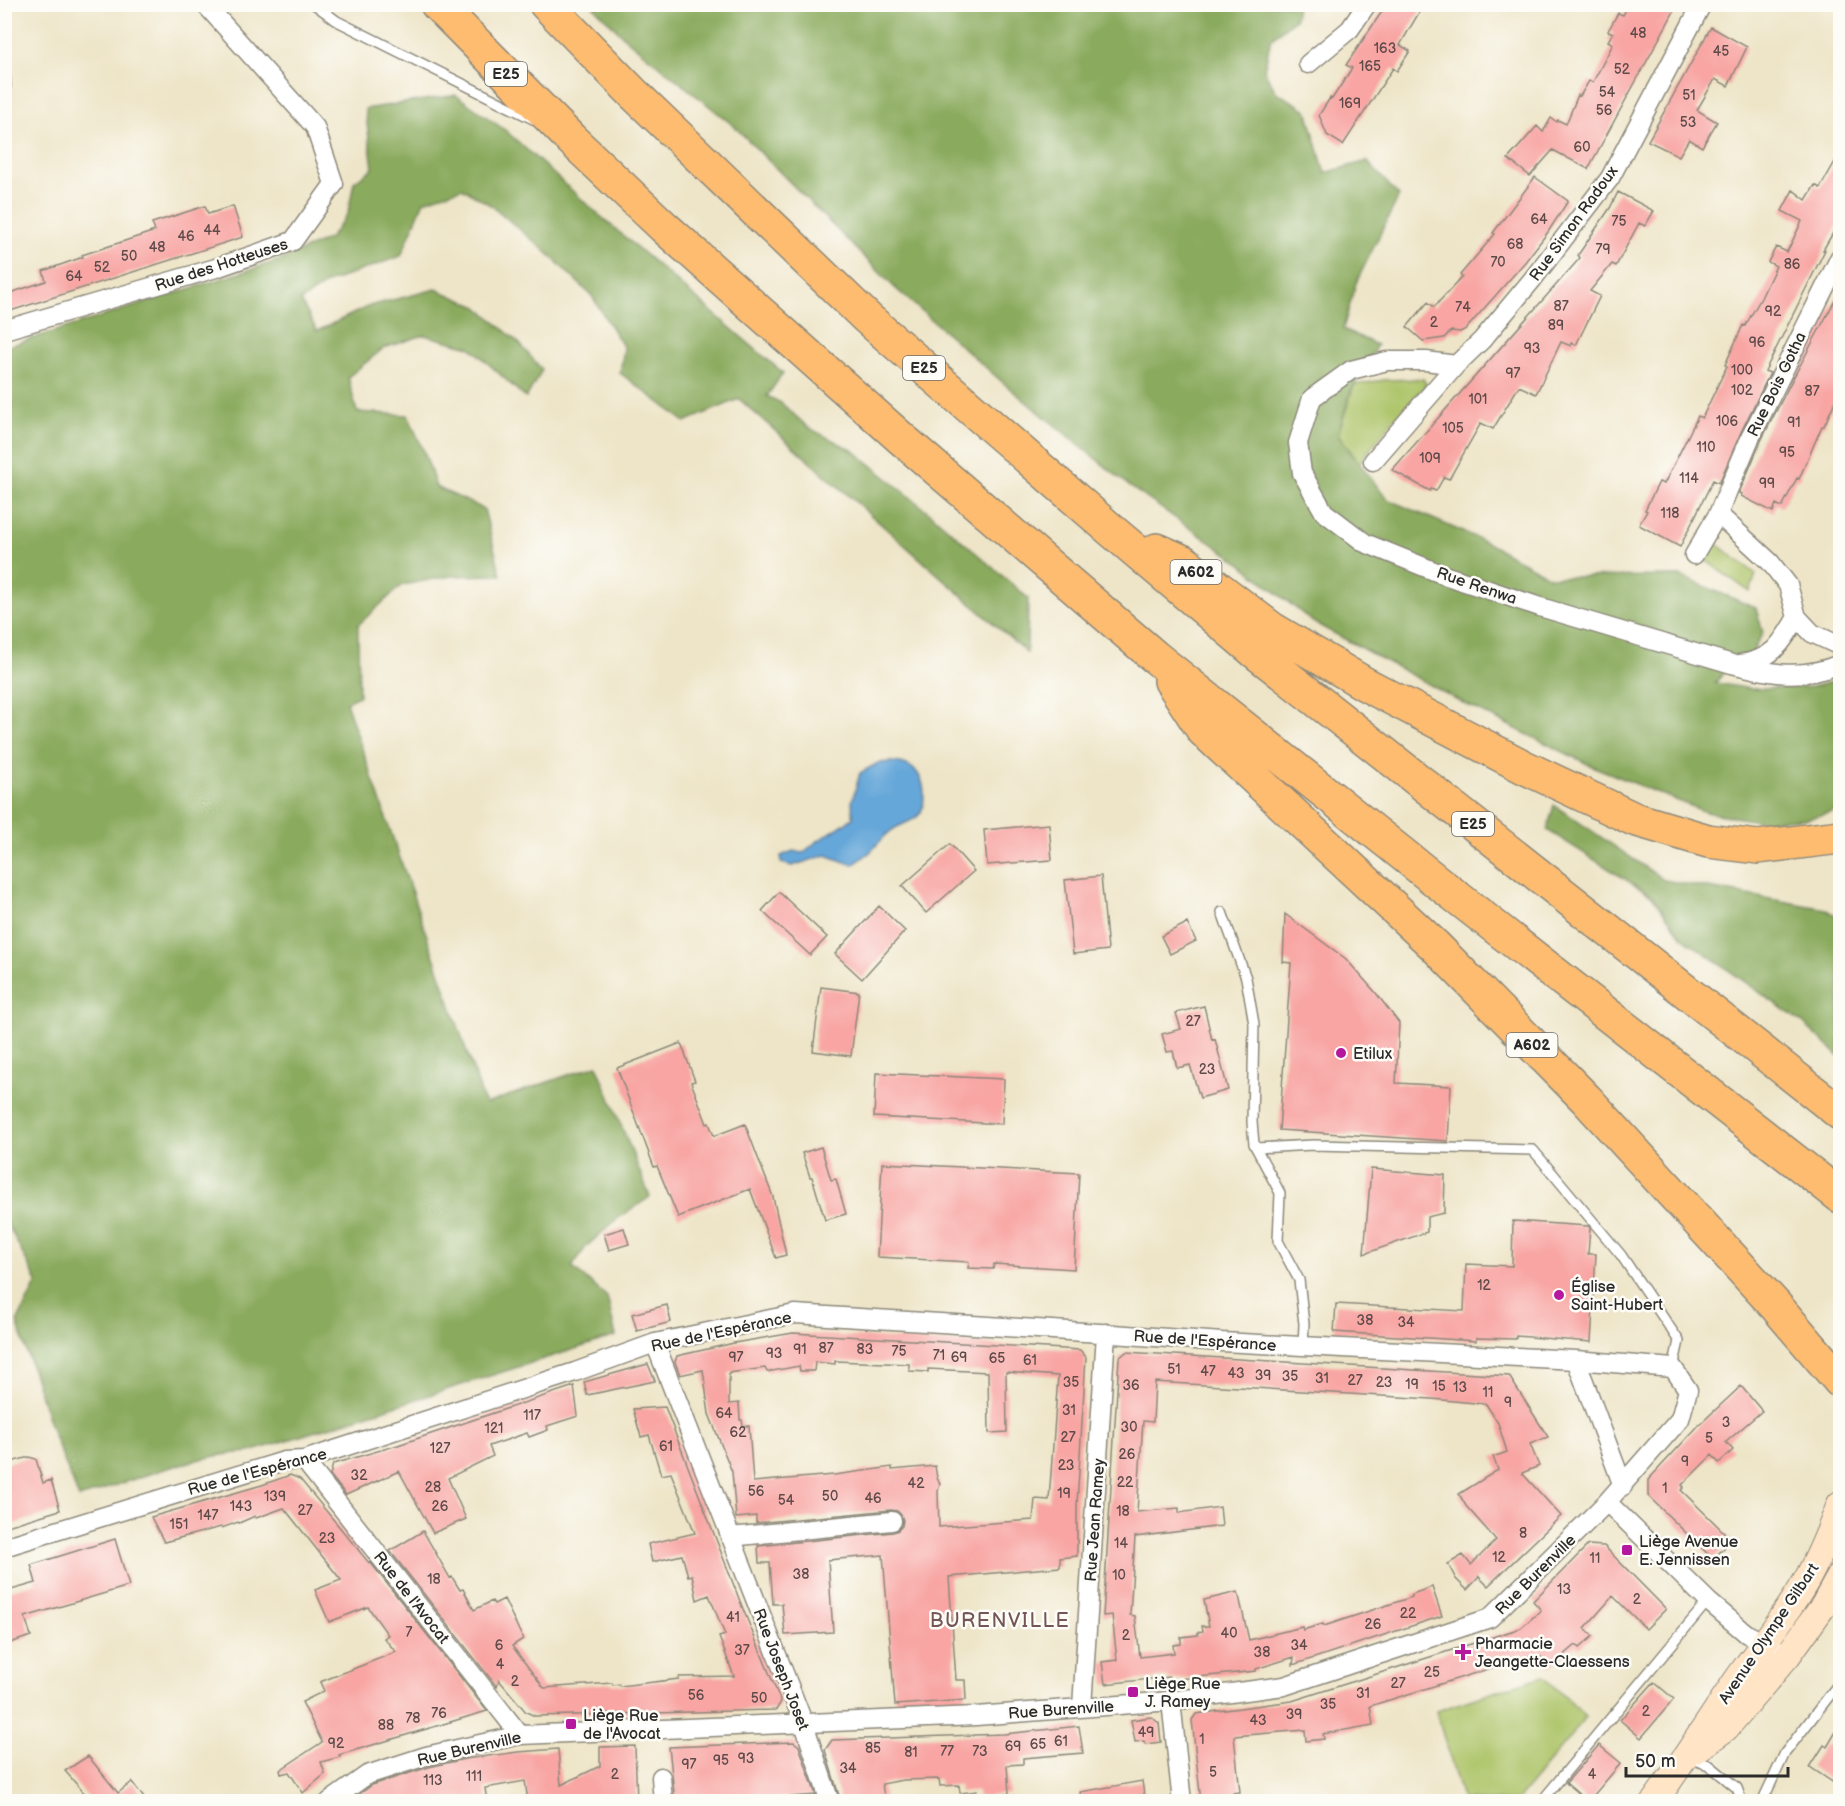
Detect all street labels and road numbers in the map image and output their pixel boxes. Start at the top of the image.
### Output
road number: E25 [485,62,527,86]
street label: Rue Simon Radoux [1526,162,1623,285]
street label: Rue des Hotteuses [153,235,290,296]
street label: Rue Bois Gotha [1744,329,1811,440]
road number: E25 [903,356,945,380]
road number: A602 [1170,560,1222,584]
street label: Rue Renwa [1434,564,1519,609]
road number: E25 [1452,812,1494,836]
road number: A602 [1506,1033,1558,1057]
street label: Rue de l'Espérance [649,1308,794,1357]
street label: Rue de l'Espérance [1133,1327,1277,1356]
street label: Rue de l'Espérance [186,1445,329,1500]
street label: Rue Jean Ramey [1082,1457,1109,1582]
street label: Rue Burenville [1492,1531,1581,1619]
street label: Rue de l'Avocat [369,1548,453,1648]
street label: Avenue Olympe Gilbart [1715,1560,1823,1708]
street label: Rue Joseph Joset [749,1606,813,1733]
street label: Rue Burenville [1008,1697,1115,1724]
street label: Rue Burenville [416,1728,524,1771]

